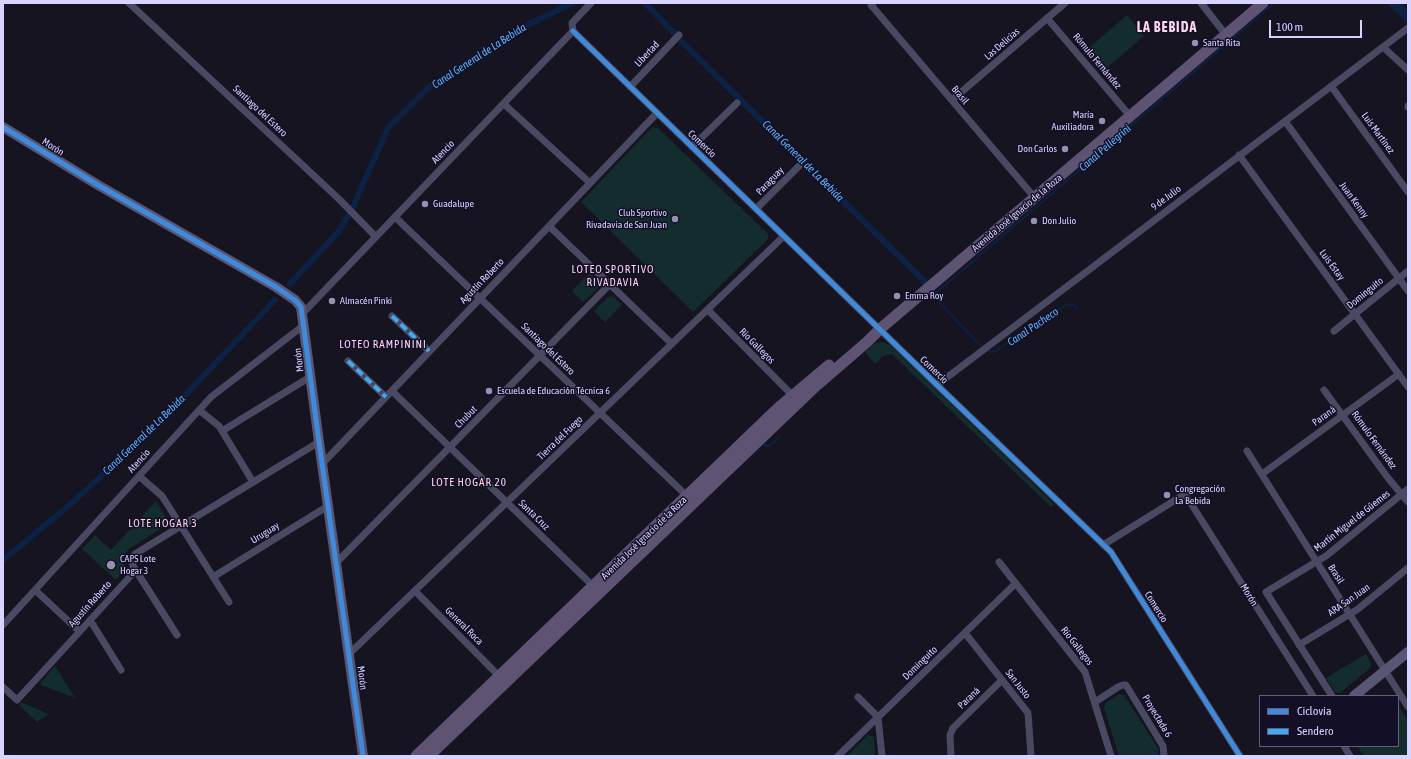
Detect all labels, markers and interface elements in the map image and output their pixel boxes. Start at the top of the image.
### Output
scale bar [1271,12,1364,38]
district label: LA BEBIDA [1137,20,1197,36]
text: 100 m [1276,20,1303,34]
water label: Canal General de La Bebida [430,21,528,91]
street label: Las Delicias [982,25,1022,63]
street label: Rómulo Fernández [1070,31,1124,91]
place label: Santa Rita [1203,37,1240,49]
marker: Santa Rita [1190,38,1200,48]
street label: Libertad [632,39,662,69]
street label: Santiago del Estero [230,83,290,139]
street label: Brasil [949,83,971,107]
place label: María Auxiliadora [1051,109,1094,132]
street label: Luis Martínez [1359,110,1397,156]
marker: María Auxiliadora [1097,116,1107,126]
water label: Canal General de La Bebida [760,118,846,204]
water label: Canal Pellegrini [1076,122,1134,174]
street label: Comercio [685,128,719,160]
street label: Morón [40,136,66,158]
street label: Atencio [429,138,457,166]
place label: Don Carlos [1018,143,1057,155]
marker: Don Carlos [1060,144,1070,154]
street label: Paraguay [754,164,786,198]
street label: Avenida José Ignacio de la Roza [969,172,1065,254]
street label: Juan Kenny [1337,180,1371,220]
street label: 9 de Julio [1149,183,1183,213]
place label: Guadalupe [433,198,474,210]
marker: Guadalupe [420,199,430,209]
place label: Club Sportivo Rivadavia de San Juan [586,207,667,230]
marker: Club Sportivo Rivadavia de San Juan [670,214,680,224]
place label: Don Julio [1042,215,1076,227]
marker: Don Julio [1029,216,1039,226]
street label: Luis Estay [1317,247,1347,283]
street label: Agustín Roberto [457,256,507,306]
district label: LOTEO SPORTIVO RIVADAVIA [572,263,654,289]
street label: Dominguito [1344,275,1386,311]
place label: Emma Roy [905,290,943,302]
marker: Emma Roy [892,291,902,301]
place label: Almacén Pinki [340,295,392,307]
marker: Almacén Pinki [327,296,337,306]
water label: Canal Pacheco [1005,305,1061,349]
street label: Santiago del Estero [519,320,577,378]
street label: Río Gallegos [737,326,777,366]
district label: LOTEO RAMPININI [339,338,427,352]
street label: Morón [292,347,306,373]
street label: Comercio [917,354,951,386]
place label: Escuela de Educación Técnica 6 [497,385,610,397]
marker: Escuela de Educación Técnica 6 [484,386,494,396]
water label: Canal General de La Bebida [100,392,188,478]
street label: Chubut [452,403,480,431]
street label: Paraná [1310,403,1338,429]
street label: Rómulo Fernández [1349,409,1399,471]
street label: Tierra del Fuego [535,413,585,463]
street label: Atencio [125,447,153,475]
district label: LOTE HOGAR 20 [431,476,507,490]
place label: Congregación La Bebida [1175,483,1225,506]
street label: Martín Miguel de Güemes [1312,488,1392,554]
marker: Congregación La Bebida [1162,490,1172,500]
street label: Avenida José Ignacio de la Roza [599,494,689,582]
street label: Santa Cruz [516,497,552,533]
district label: LOTE HOGAR 3 [128,517,198,531]
street label: Uruguay [248,520,282,546]
place label: CAPS Lote Hogar 3 [120,553,156,576]
marker: CAPS Lote Hogar 3 [105,559,117,571]
street label: Brasil [1325,562,1347,586]
street label: Agustín Roberto [66,578,114,630]
street label: ARA San Juan [1326,581,1372,619]
street label: Morón [1238,582,1260,608]
street label: Comercio [1142,589,1170,625]
street label: General Roca [443,605,485,647]
street label: Río Gallegos [1058,624,1096,668]
street label: Dominguito [900,644,940,682]
street label: Morón [354,665,370,691]
street label: San Justo [1003,667,1033,701]
street label: Paraná [955,685,983,711]
street label: Proyectada 6 [1140,692,1174,740]
legend [1259,695,1399,747]
text: Ciclovía [1297,704,1331,718]
text: Sendero [1297,724,1334,738]

